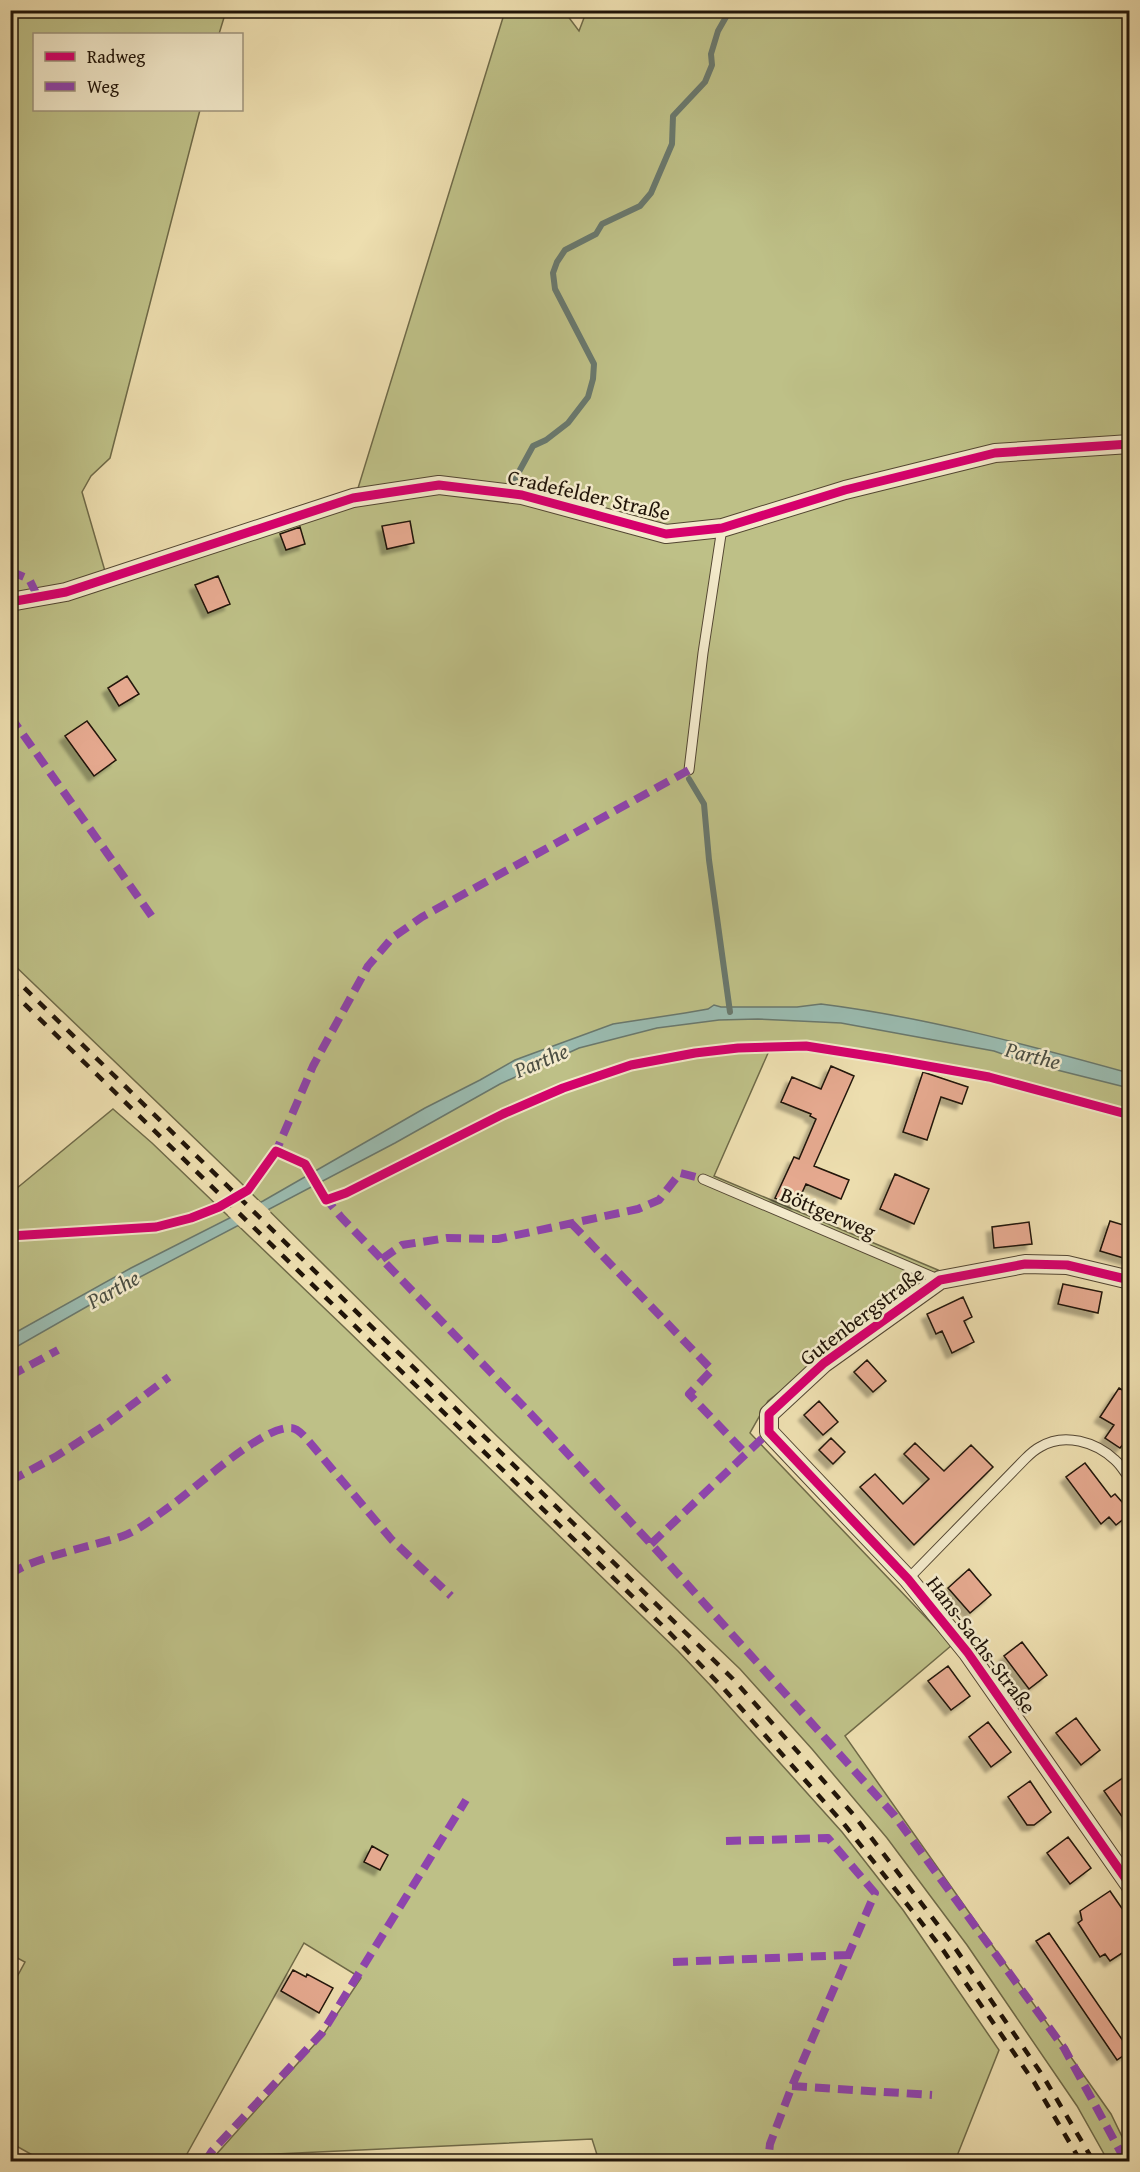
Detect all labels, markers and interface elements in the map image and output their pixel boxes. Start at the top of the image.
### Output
legend [33,33,243,111]
text: Radweg [87,43,145,70]
text: Weg [87,73,119,100]
street label: Cradefelder Straße [505,461,674,528]
water label: Parthe [1001,1032,1064,1077]
water label: Parthe [508,1034,573,1086]
street label: Böttgerweg [776,1179,881,1247]
street label: Gutenbergstraße [793,1258,931,1373]
water label: Parthe [80,1261,145,1317]
street label: Hans-Sachs-Straße [919,1569,1044,1720]

